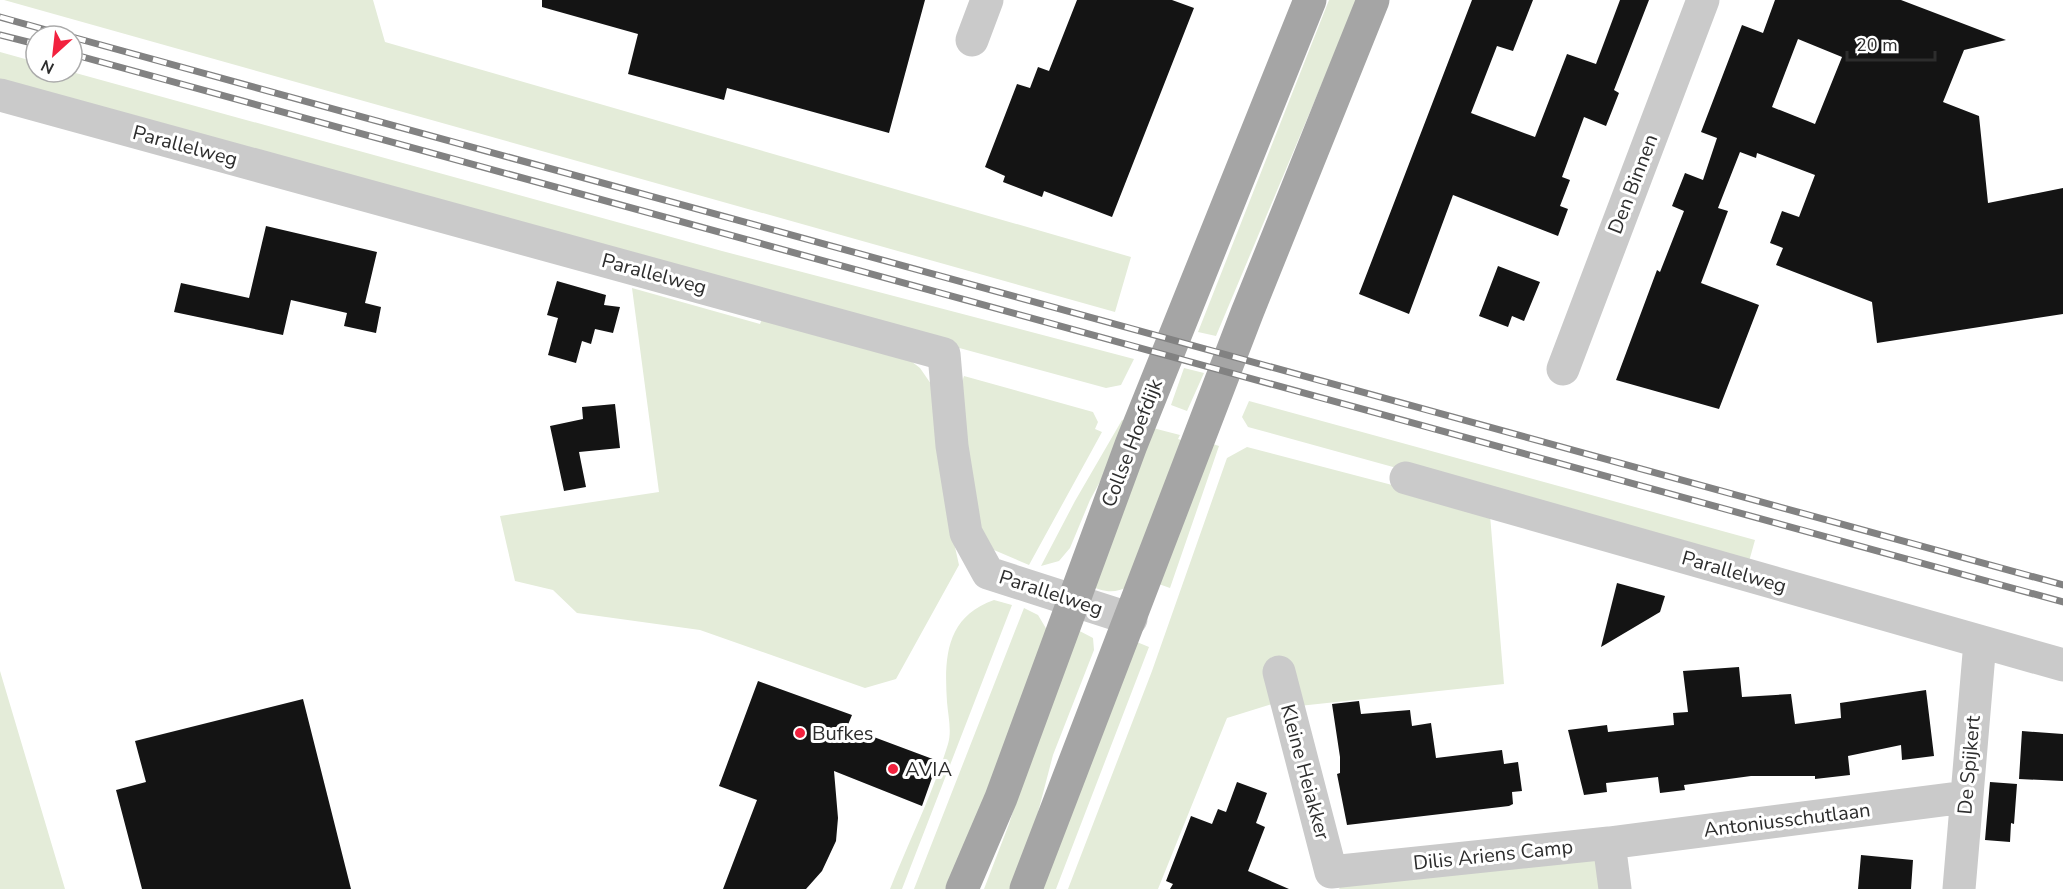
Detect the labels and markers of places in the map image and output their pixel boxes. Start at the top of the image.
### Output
place label: Bufkes [812,720,873,747]
marker: Bufkes [793,726,807,740]
place label: AVIA [905,756,952,783]
marker: AVIA [886,762,900,776]

